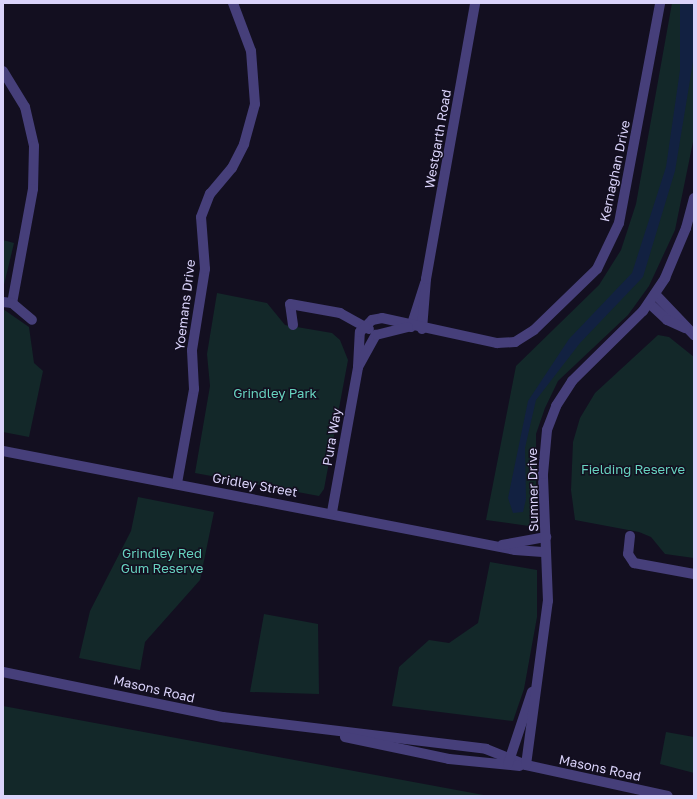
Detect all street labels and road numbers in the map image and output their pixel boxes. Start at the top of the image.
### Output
street label: Westgarth Road [422,88,454,190]
street label: Kernaghan Drive [597,119,633,223]
street label: Yoemans Drive [172,258,198,352]
street label: Pura Way [319,407,345,467]
street label: Sumner Drive [524,448,542,532]
street label: Gridley Street [211,470,299,500]
street label: Masons Road [112,672,196,706]
street label: Masons Road [558,752,642,784]

